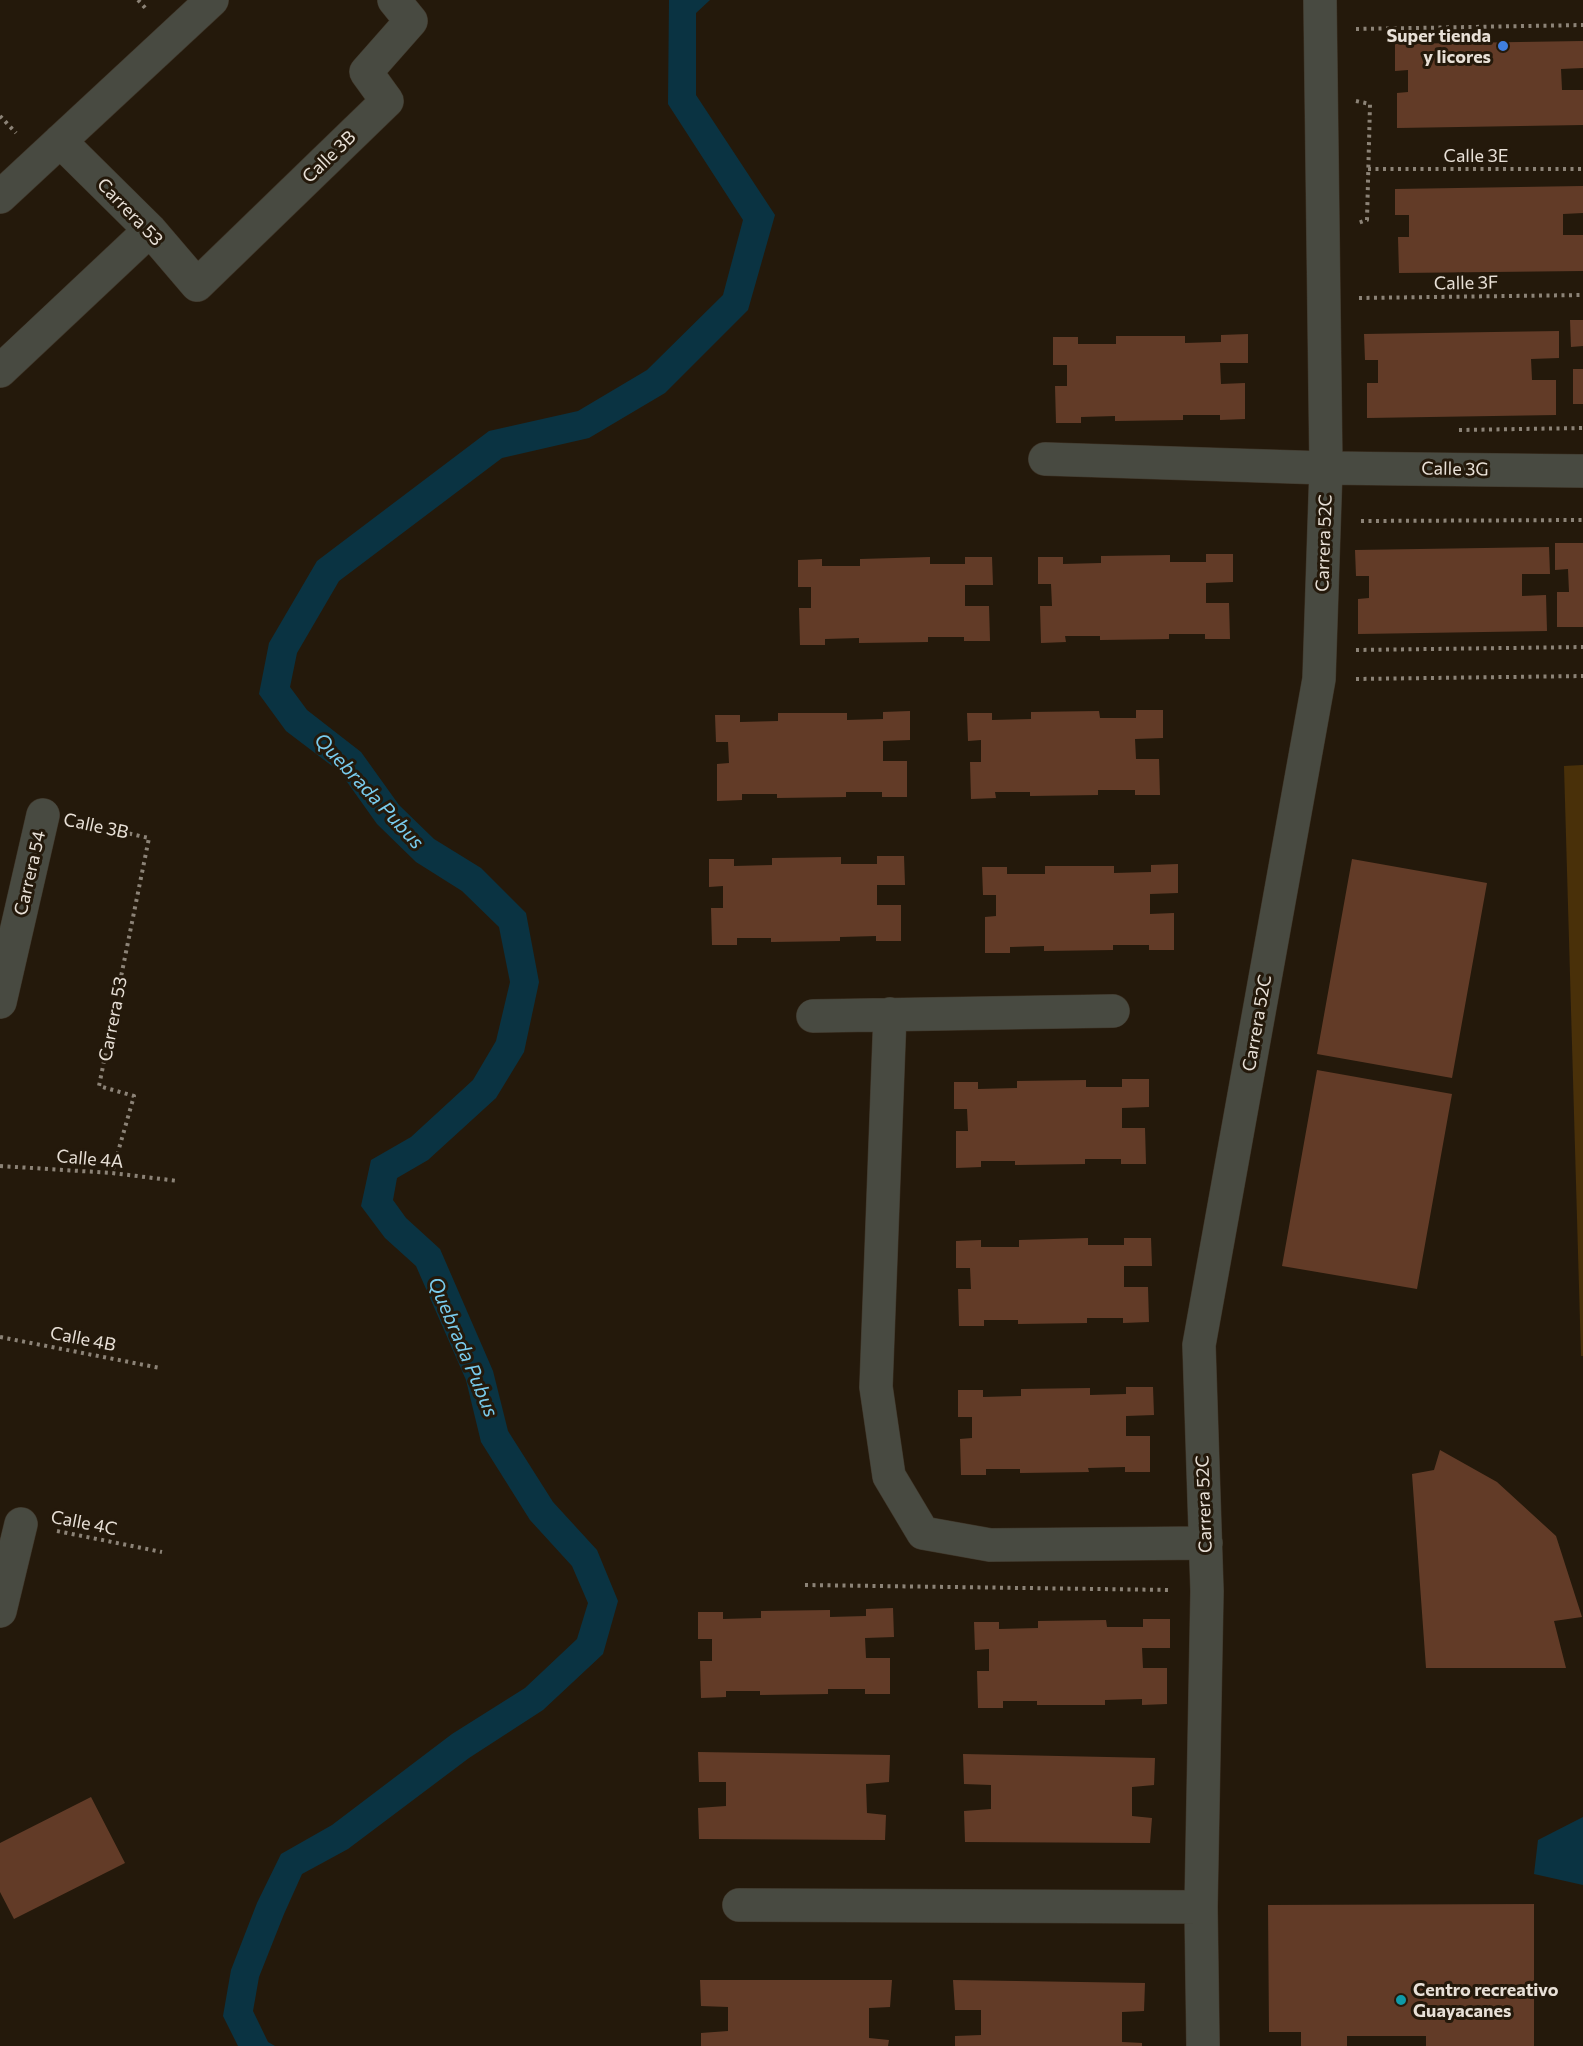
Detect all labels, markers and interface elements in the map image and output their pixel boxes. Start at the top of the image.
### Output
place label: Super tienda y licores [1386,25,1491,68]
marker: Super tienda y licores [1496,39,1510,53]
street label: Calle 3B [298,126,360,188]
street label: Calle 3E [1444,145,1508,167]
street label: Carrera 53 [92,174,168,250]
street label: Calle 3F [1434,272,1498,294]
street label: Calle 3G [1421,458,1489,480]
street label: Carrera 52C [1311,494,1337,592]
water label: Quebrada Pubus [309,728,429,854]
street label: Calle 3B [62,809,130,843]
street label: Carrera 54 [10,829,50,917]
street label: Carrera 52C [1238,973,1276,1073]
street label: Carrera 53 [94,975,132,1063]
street label: Calle 4A [56,1145,124,1173]
water label: Quebrada Pubus [423,1273,503,1421]
street label: Calle 4B [48,1322,118,1356]
street label: Carrera 52C [1191,1455,1217,1553]
street label: Calle 4C [49,1506,119,1540]
place label: Centro recreativo Guayacanes [1413,1979,1558,2022]
marker: Centro recreativo Guayacanes [1394,1993,1408,2007]

